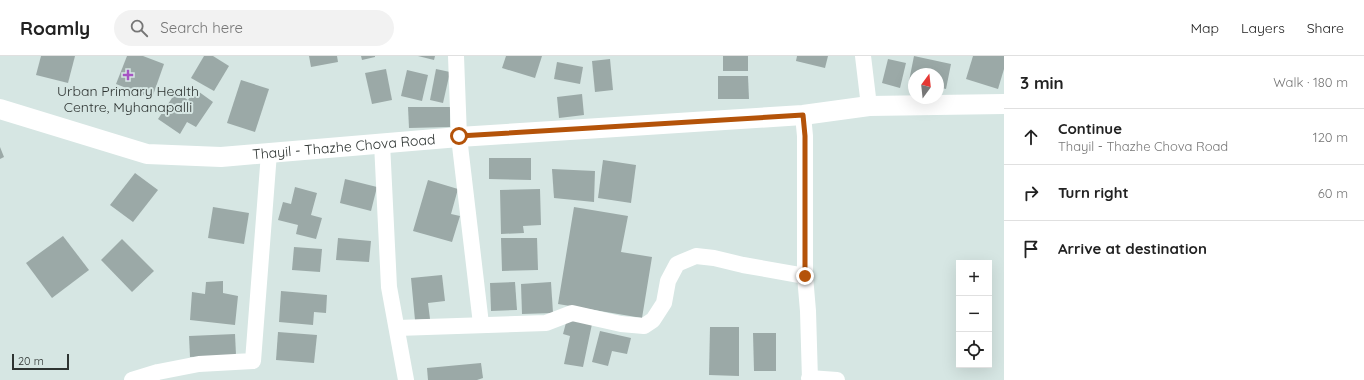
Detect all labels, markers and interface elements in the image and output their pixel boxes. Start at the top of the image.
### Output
search box [114,10,394,46]
text: Roamly [20,16,90,40]
icon: search [128,17,150,39]
text: Search here [160,18,243,37]
text: Map [1190,19,1219,37]
text: Layers [1241,19,1285,37]
text: Share [1307,19,1344,37]
north arrow [908,68,944,104]
marker: Urban Primary Health Centre, Myhanapalli [122,69,134,81]
text: 3 min [1020,72,1064,93]
text: Walk · 180 m [1273,74,1348,90]
place label: Urban Primary Health Centre, Myhanapalli [57,82,199,116]
text: Continue [1058,119,1122,138]
icon: ahead [1020,126,1042,148]
route start [450,127,468,145]
text: 120 m [1313,129,1348,145]
street label: Thayil - Thazhe Chova Road [252,130,436,163]
text: Thayil - Thazhe Chova Road [1058,138,1228,154]
icon: right [1020,182,1042,204]
text: Turn right [1058,183,1129,202]
text: 60 m [1318,185,1348,201]
icon: arrive [1020,238,1042,260]
text: Arrive at destination [1058,239,1207,258]
map controls [956,260,992,368]
button: + [956,260,992,296]
route end [796,267,814,285]
button: − [956,296,992,332]
button: locate [956,332,992,368]
scale bar [12,352,69,371]
text: 20 m [18,354,44,368]

